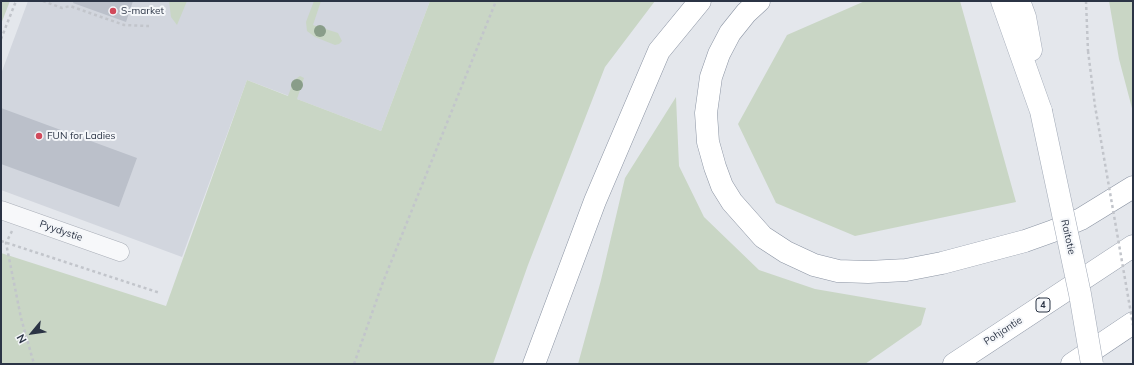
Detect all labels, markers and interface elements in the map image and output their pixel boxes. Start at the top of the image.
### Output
place label: S-market [121,5,164,17]
marker: S-market [108,6,118,16]
place label: FUN for Ladies [47,130,115,142]
marker: FUN for Ladies [34,131,44,141]
street label: Pyydystie [38,218,84,244]
street label: Raitotie [1058,218,1078,256]
road number: 4 [1036,298,1050,312]
north arrow [12,313,52,353]
street label: Pohjantie [982,314,1024,348]
text: N [13,332,30,346]

